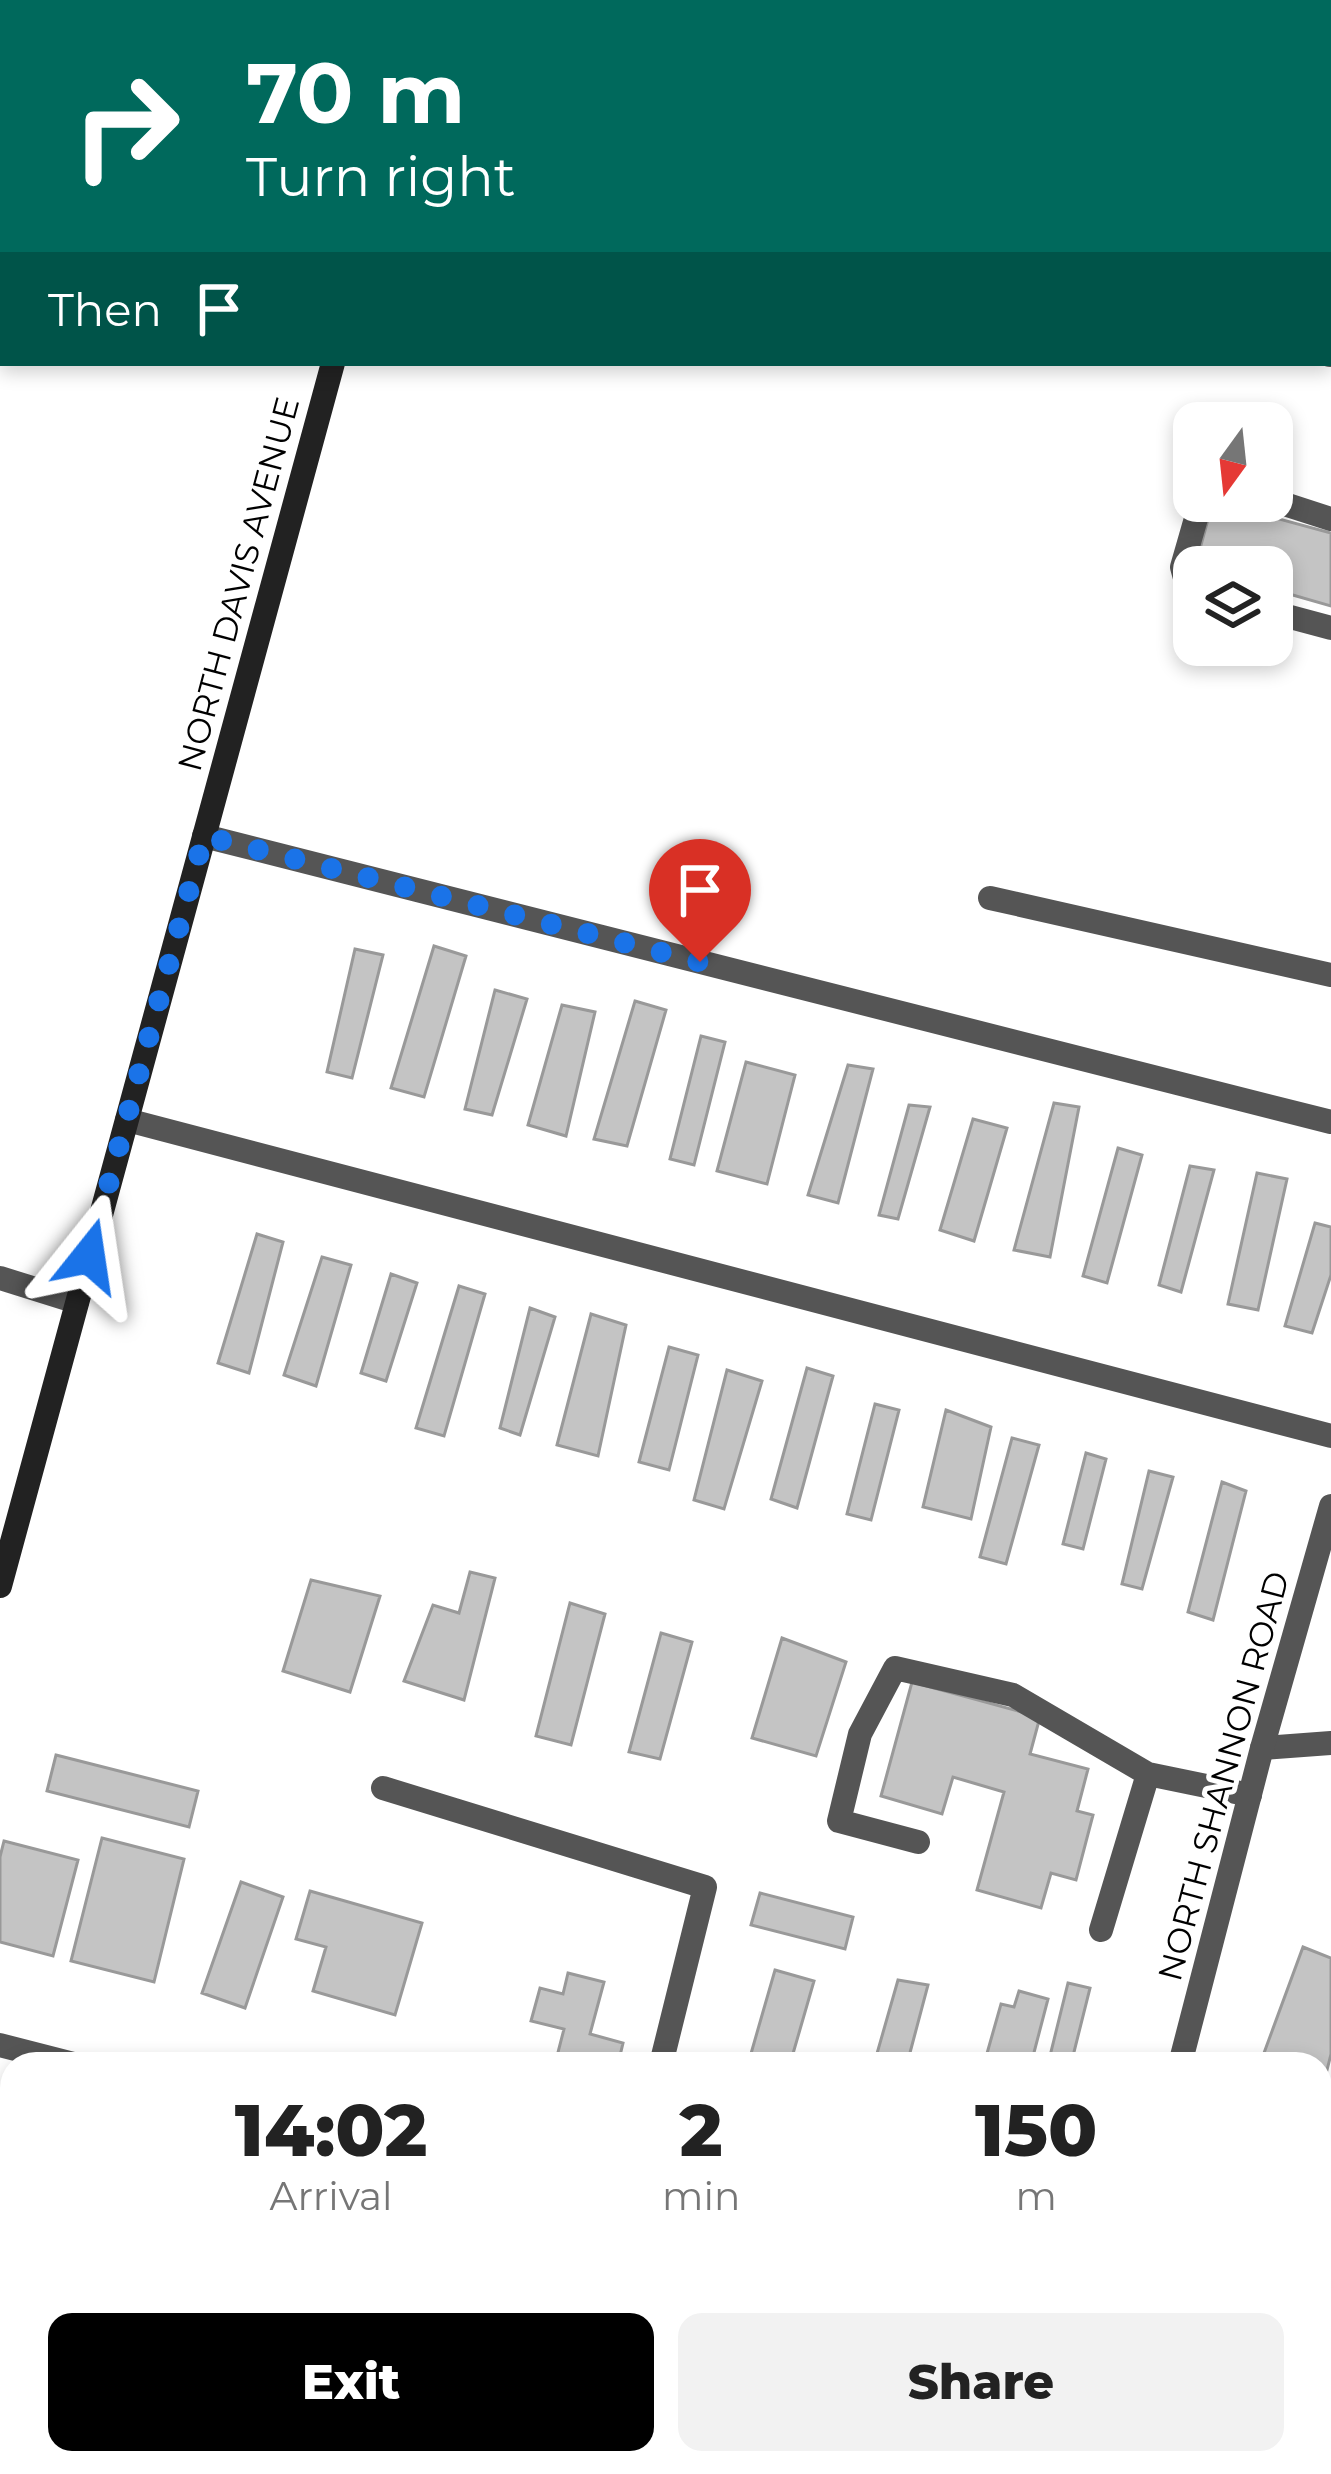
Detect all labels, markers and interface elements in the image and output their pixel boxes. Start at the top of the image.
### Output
text: 70 m [246,42,465,144]
icon: right [48,48,204,204]
text: Turn right [246,144,516,210]
icon: arrive [186,276,252,342]
text: Then [48,282,162,337]
street label: NORTH DAVIS AVENUE [169,393,307,775]
north arrow [1173,402,1293,522]
map controls [1173,402,1293,666]
button: layers [1173,546,1293,666]
pin [649,839,751,962]
icon: arrive [667,857,733,923]
position arrow [26,1193,152,1319]
street label: NORTH SHANNON ROAD [1149,1567,1297,1985]
text: 14:02 [235,2086,427,2174]
text: 2 [680,2086,723,2174]
text: 150 [975,2086,1097,2174]
text: Arrival [270,2172,393,2220]
text: min [662,2172,740,2220]
text: m [1015,2172,1057,2220]
button: Exit [48,2313,654,2451]
button: Share [678,2313,1284,2451]

